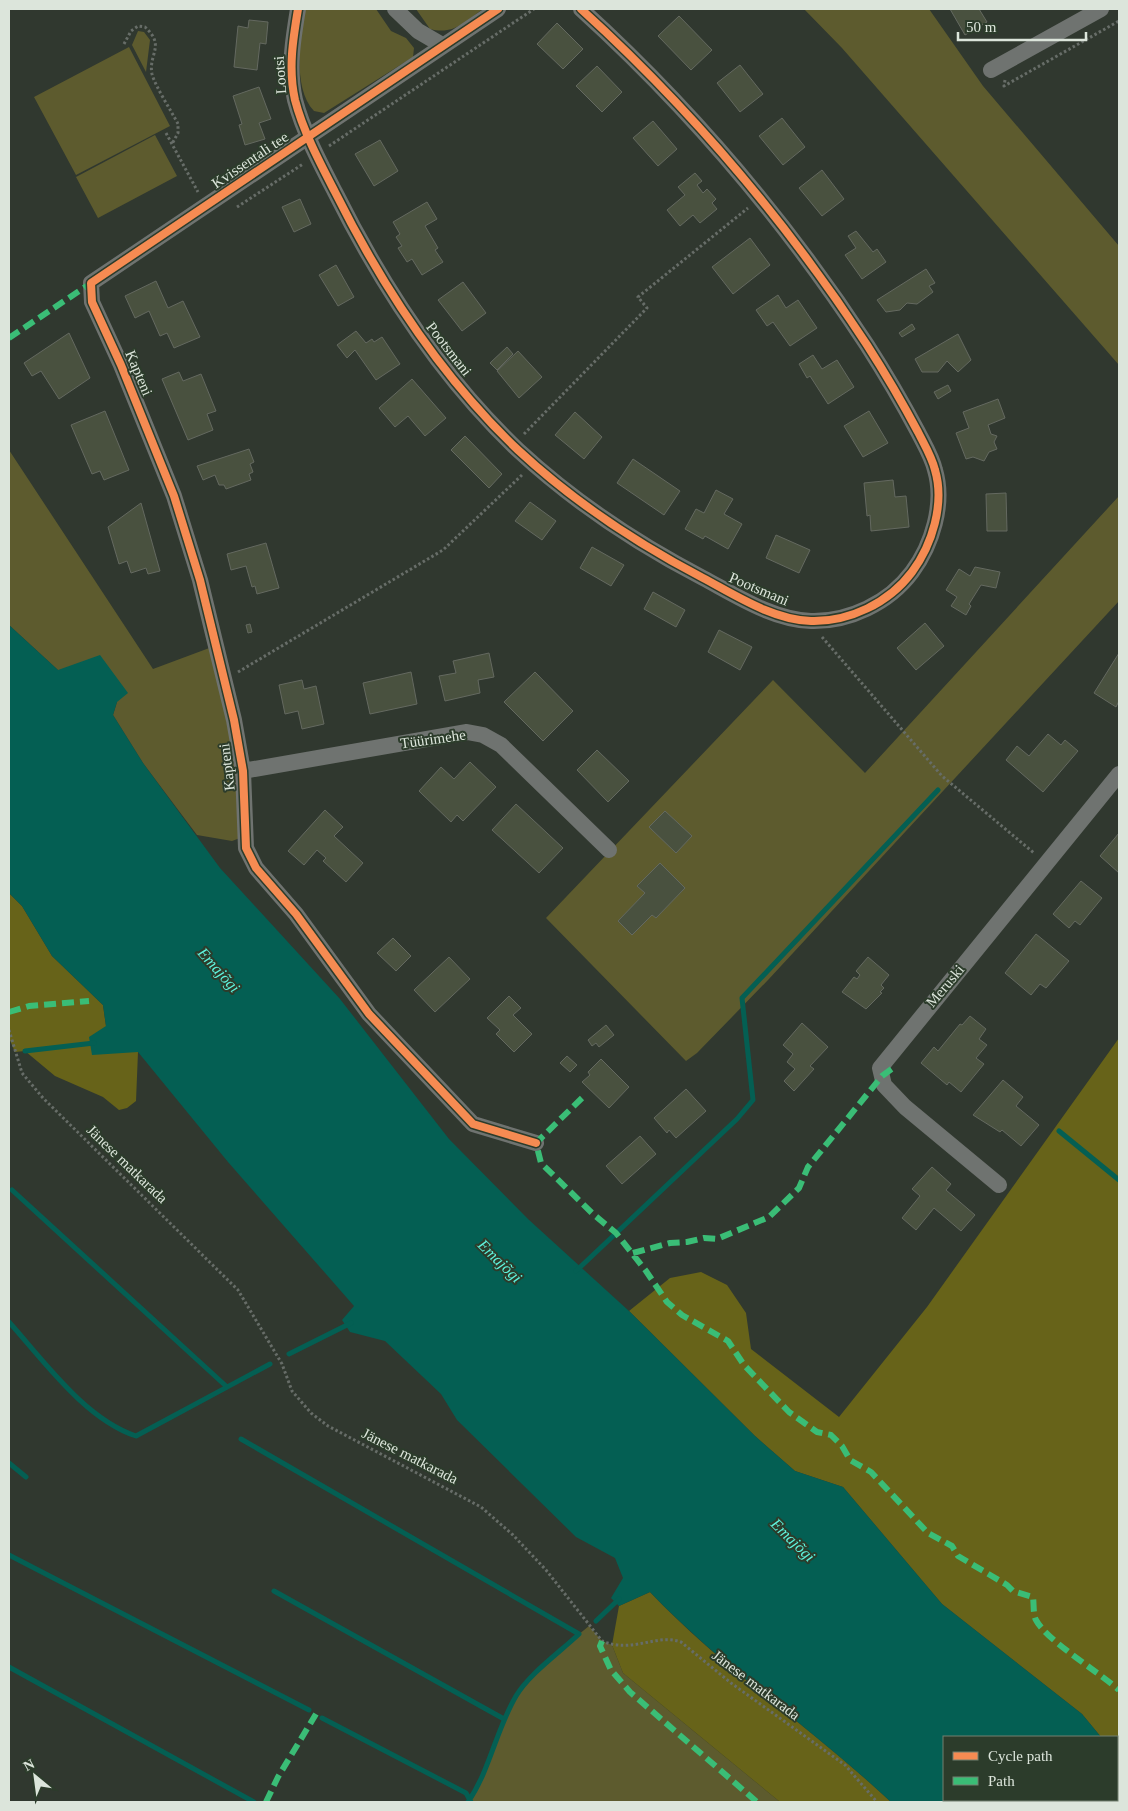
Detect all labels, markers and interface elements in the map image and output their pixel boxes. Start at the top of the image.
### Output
scale bar [958,10,1086,42]
text: 50 m [966,19,997,35]
street label: Lootsi [271,55,289,95]
street label: Kvissentali tee [209,128,292,191]
street label: Pootsmani [423,319,475,379]
street label: Kapteni [122,348,156,398]
street label: Pootsmani [727,569,791,609]
street label: Tüürimehe [399,726,467,752]
street label: Kapteni [216,742,238,792]
water label: Emajõgi [193,943,243,997]
street label: Meruski [923,962,967,1010]
street label: Jänese matkarada [84,1122,171,1207]
water label: Emajõgi [473,1235,525,1287]
street label: Jänese matkarada [359,1425,461,1487]
water label: Emajõgi [766,1514,818,1566]
street label: Jänese matkarada [709,1647,803,1723]
legend [943,1736,1118,1801]
text: Cycle path [988,1748,1053,1764]
north arrow [10,1751,60,1801]
text: N [21,1756,37,1774]
text: Path [988,1773,1015,1789]

